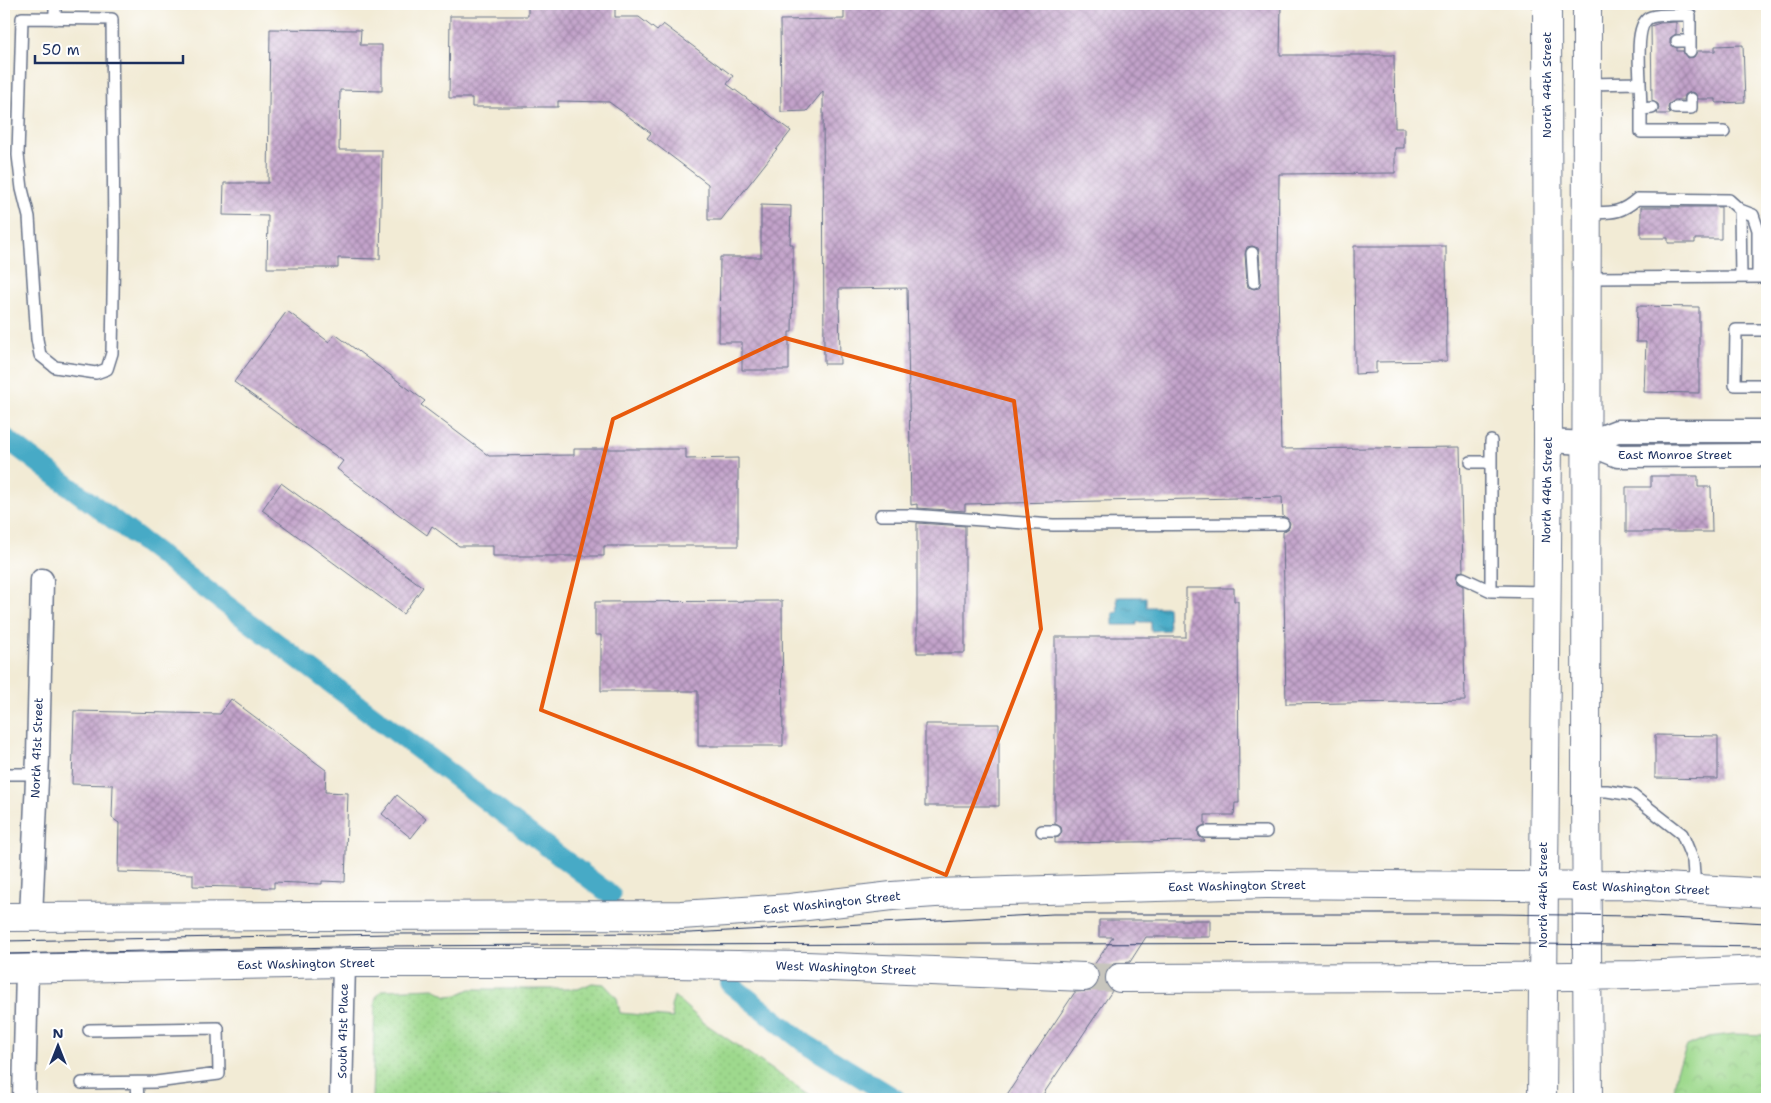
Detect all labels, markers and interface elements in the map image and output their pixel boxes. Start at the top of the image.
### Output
scale bar [35,32,182,64]
street label: North 44th Street [1539,32,1555,138]
text: 50 m [42,40,80,60]
street label: North 44th Street [1538,437,1556,543]
street label: East Monroe Street [1618,447,1732,463]
street label: North 41st Street [27,697,47,799]
street label: North 44th Street [1535,842,1551,948]
street label: East Washington Street [1168,877,1306,895]
street label: East Washington Street [1572,878,1710,898]
street label: East Washington Street [763,888,901,918]
street label: East Washington Street [237,955,375,973]
street label: West Washington Street [775,958,917,978]
street label: South 41st Place [334,983,352,1079]
north arrow [32,1020,82,1070]
text: N [52,1024,64,1042]

